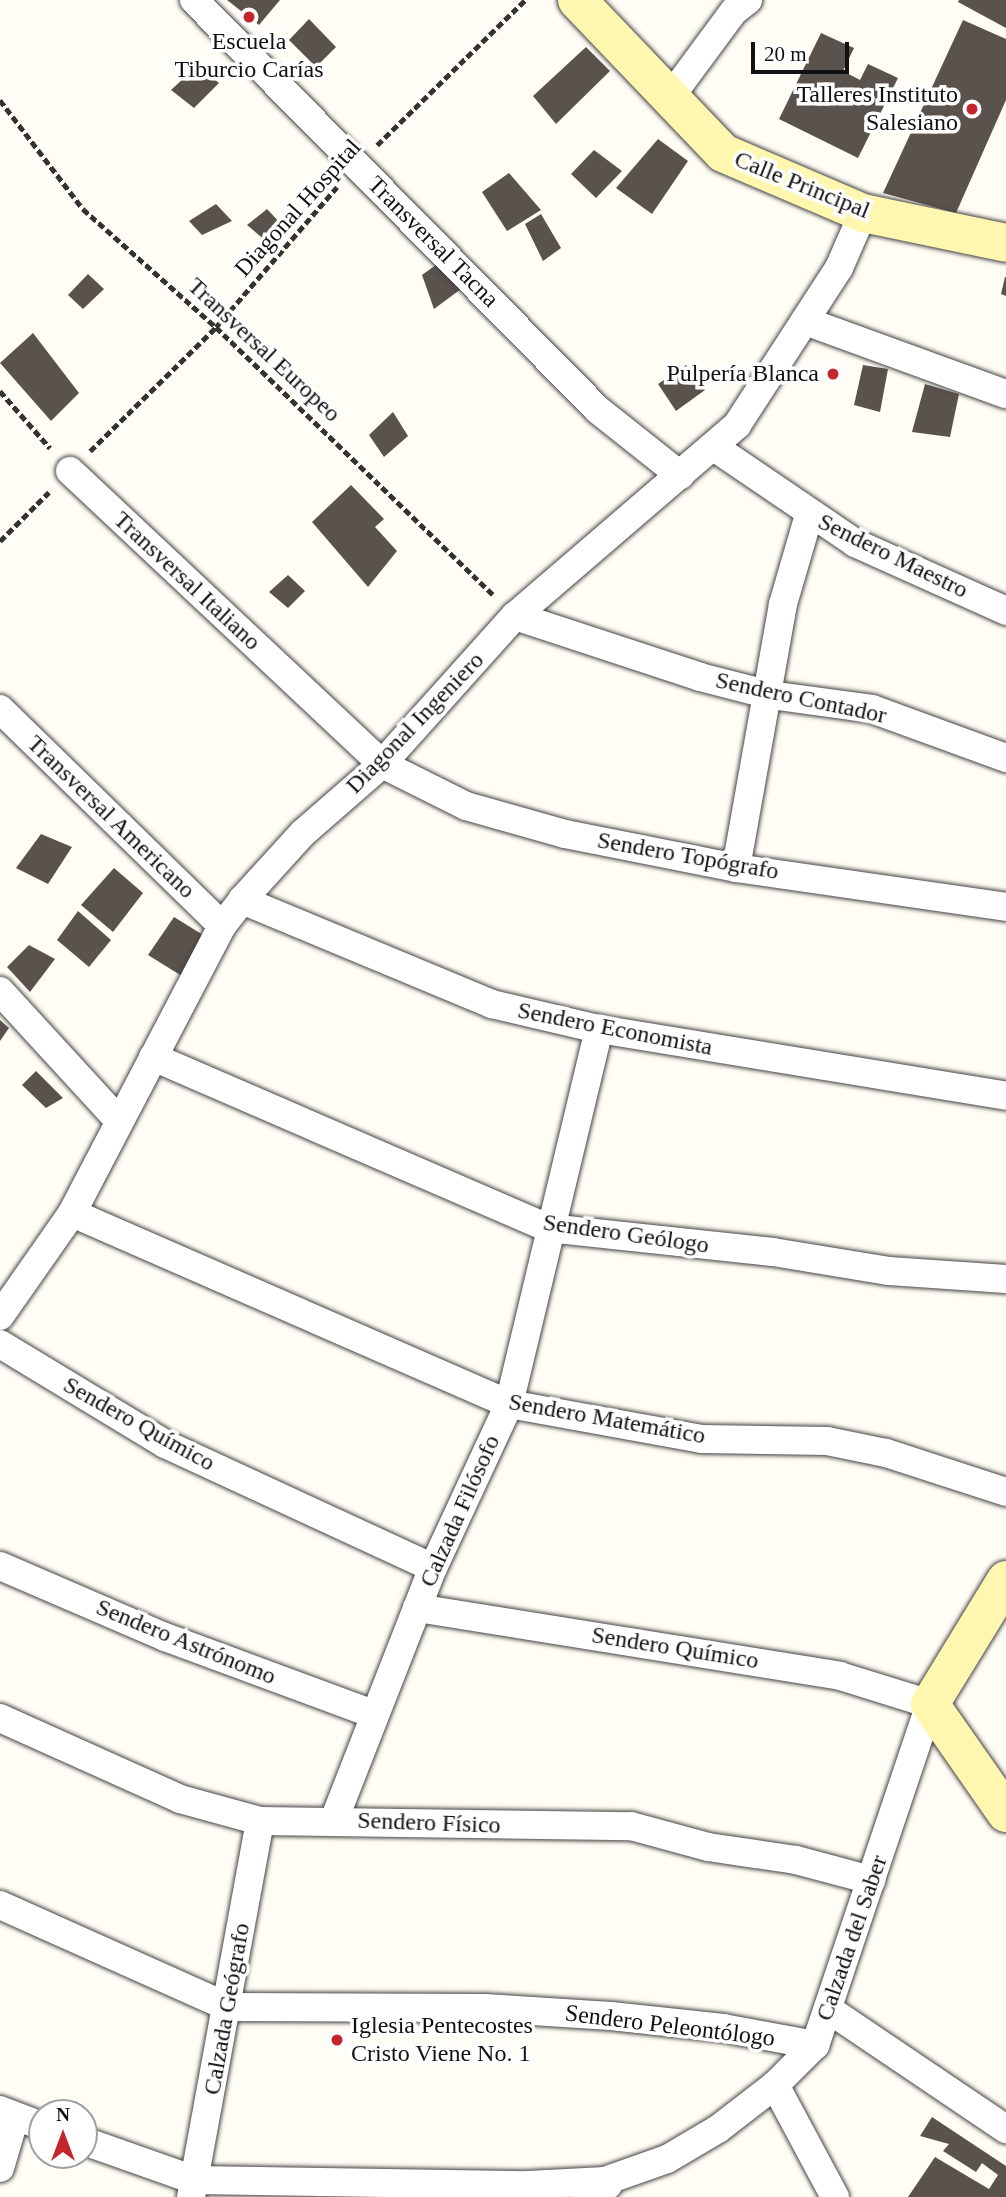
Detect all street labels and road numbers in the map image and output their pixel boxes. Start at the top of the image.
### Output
street label: Diagonal Hospital [229,133,367,283]
street label: Calle Principal [730,145,874,225]
street label: Transversal Tacna [361,170,505,314]
street label: Transversal Europeo [182,272,346,428]
street label: Transversal Italiano [108,506,266,656]
street label: Sendero Maestro [813,507,973,605]
street label: Diagonal Ingeniero [340,646,490,800]
street label: Sendero Contador [713,666,889,730]
street label: Transversal Americano [21,729,201,905]
street label: Sendero Topógrafo [595,826,781,886]
street label: Sendero Economista [515,996,715,1062]
street label: Sendero Geólogo [541,1208,711,1260]
street label: Sendero Químico [58,1371,220,1477]
street label: Sendero Matemático [506,1388,708,1450]
street label: Calzada Filósofo [414,1431,506,1591]
street label: Sendero Astrónomo [91,1593,281,1691]
street label: Sendero Químico [589,1621,761,1675]
street label: Sendero Físico [357,1806,501,1840]
street label: Calzada del Saber [810,1851,894,2025]
street label: Calzada Geógrafo [198,1921,256,2097]
street label: Sendero Peleontólogo [563,1999,777,2053]

